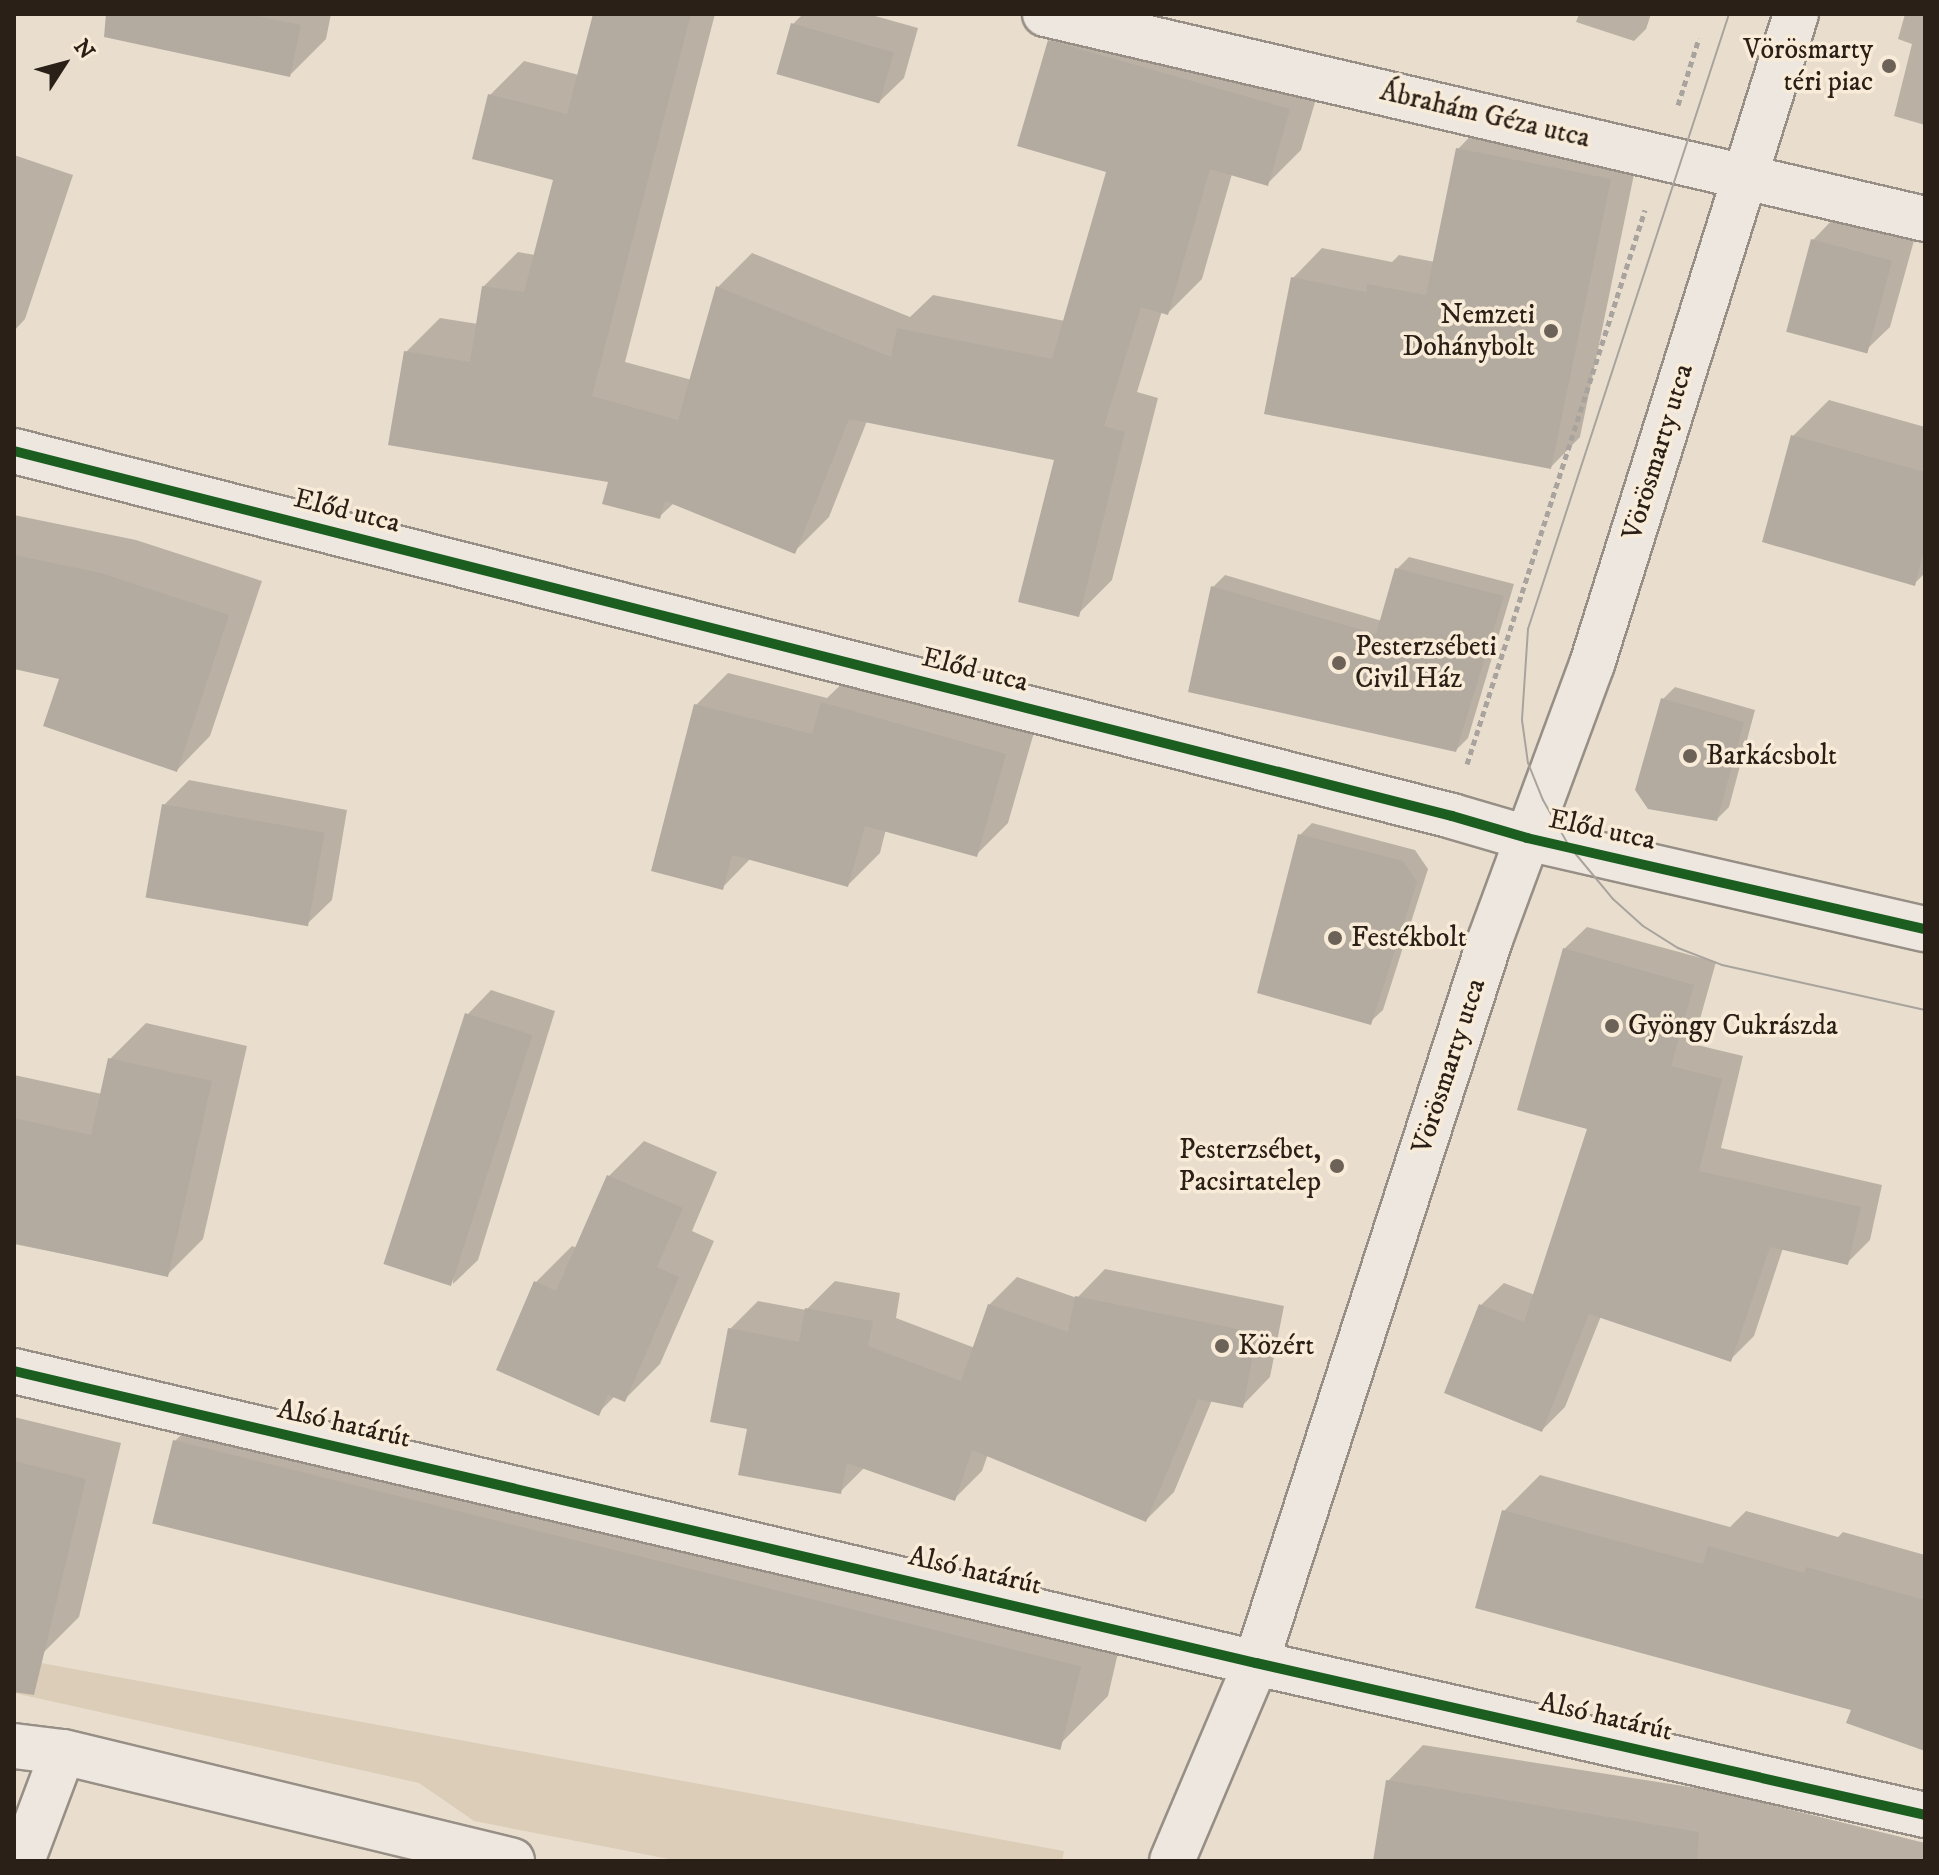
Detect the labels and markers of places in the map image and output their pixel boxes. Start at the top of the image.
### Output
place label: Vörösmarty téri piac [1743,33,1873,99]
marker: Vörösmarty téri piac [1880,57,1898,75]
place label: Nemzeti Dohánybolt [1402,298,1535,364]
marker: Nemzeti Dohánybolt [1542,322,1560,340]
place label: Pesterzsébeti Civil Ház [1355,630,1497,696]
marker: Pesterzsébeti Civil Ház [1330,654,1348,672]
place label: Barkácsbolt [1706,739,1837,773]
marker: Barkácsbolt [1681,747,1699,765]
place label: Festékbolt [1351,921,1467,955]
marker: Festékbolt [1326,929,1344,947]
place label: Gyöngy Cukrászda [1628,1009,1838,1043]
marker: Gyöngy Cukrászda [1603,1017,1621,1035]
place label: Pesterzsébet, Pacsirtatelep [1178,1133,1321,1199]
marker: Pesterzsébet, Pacsirtatelep [1328,1157,1346,1175]
place label: Közért [1238,1329,1314,1363]
marker: Közért [1213,1337,1231,1355]

